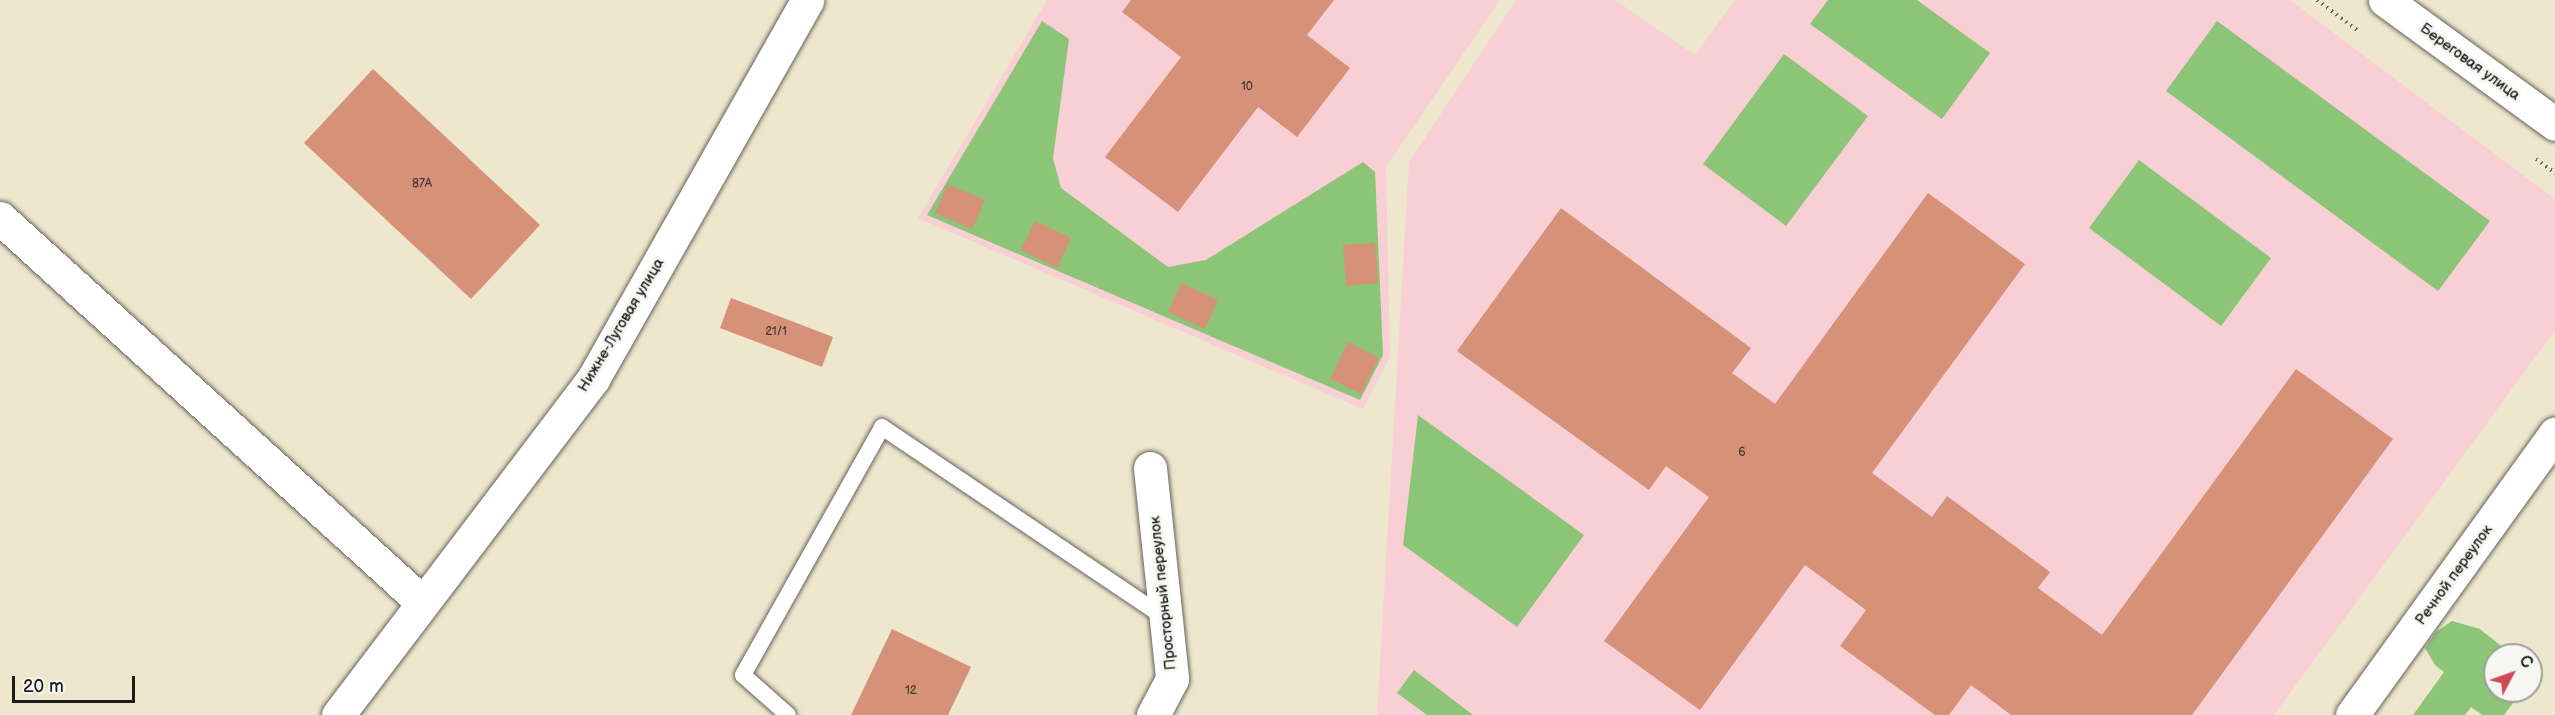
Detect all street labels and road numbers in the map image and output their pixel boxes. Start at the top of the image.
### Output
street label: Береговая улица [2416,20,2524,104]
street label: Нижне-Луговая улица [574,255,668,395]
street label: Просторный переулок [1146,515,1180,671]
street label: Речной переулок [2412,521,2496,629]

